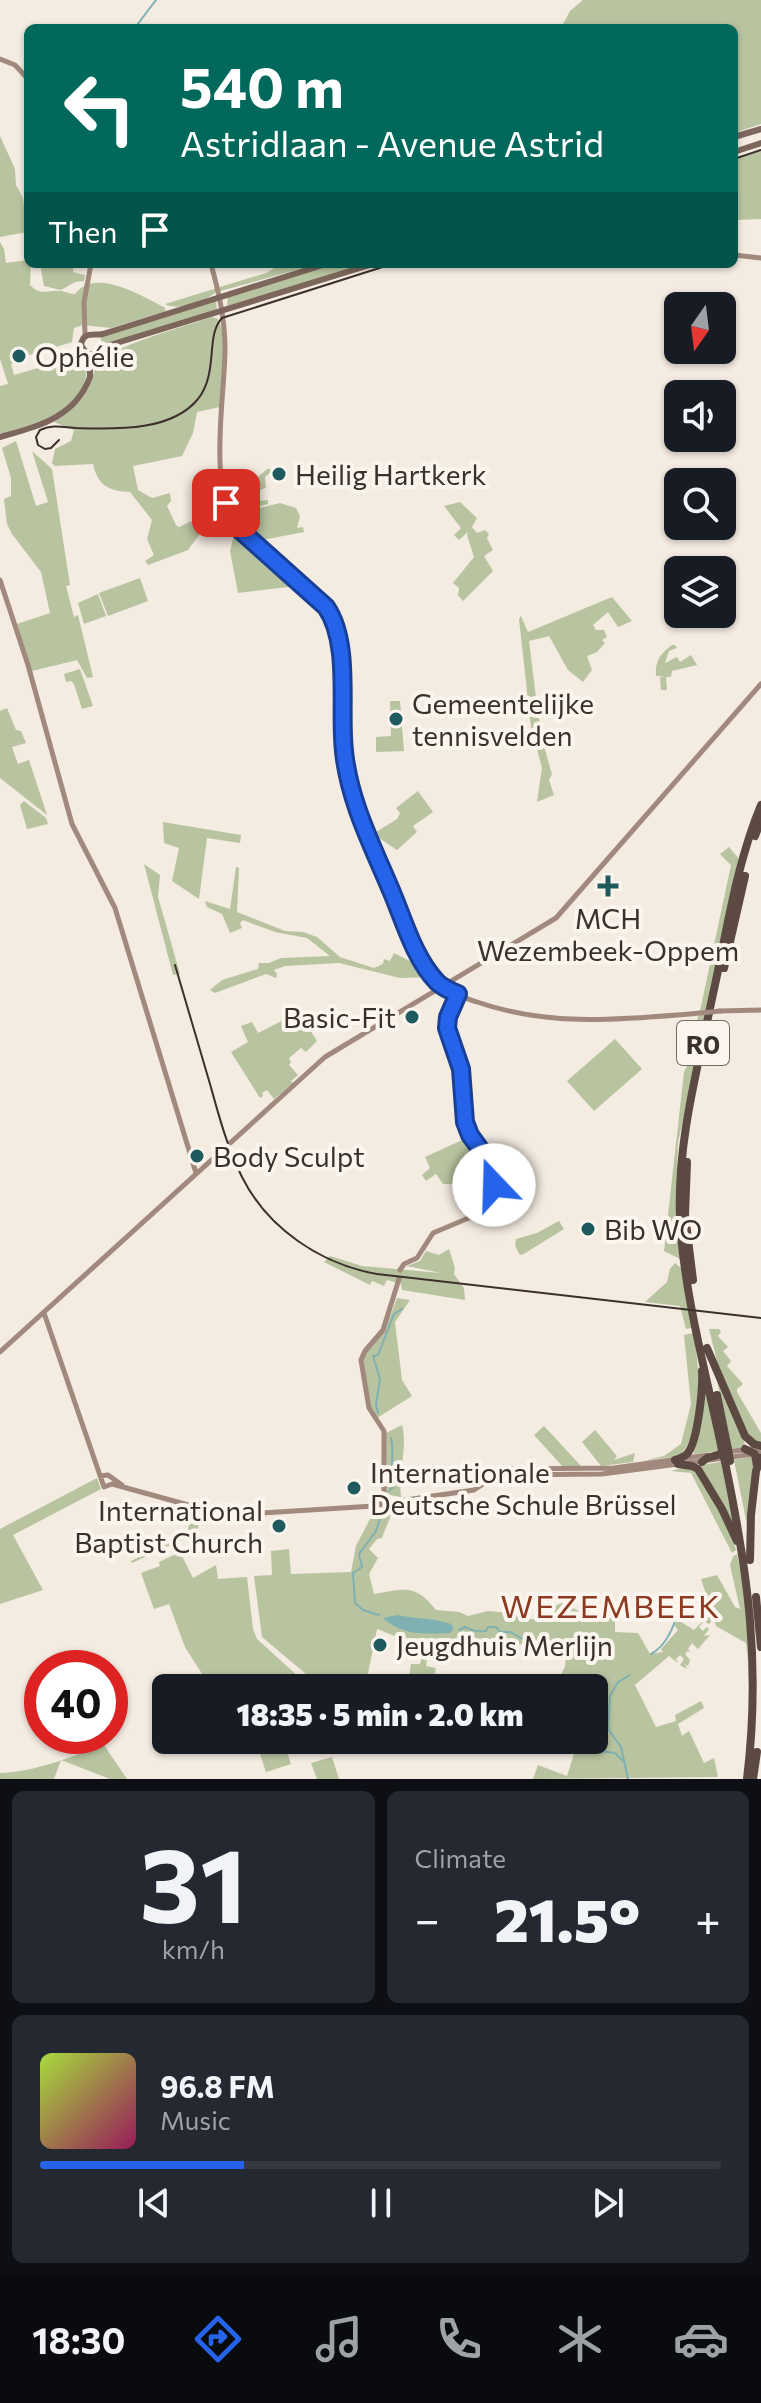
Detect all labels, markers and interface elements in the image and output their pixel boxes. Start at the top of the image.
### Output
text: 540 m [180,51,344,120]
icon: left [48,56,152,160]
text: Astridlaan - Avenue Astrid [180,120,604,164]
icon: arrive [133,208,177,252]
text: Then [48,212,117,249]
north arrow [664,292,736,364]
map controls [664,292,736,628]
place label: Ophélie [35,339,134,373]
marker: Ophélie [10,347,28,365]
button: sound [664,380,736,452]
place label: Heilig Hartkerk [295,457,487,491]
marker: Heilig Hartkerk [270,465,288,483]
button: search [664,468,736,540]
pin [192,469,260,537]
icon: arrive [204,481,248,525]
button: layers [664,556,736,628]
place label: Gemeentelijke tennisvelden [412,686,594,752]
marker: Gemeentelijke tennisvelden [387,710,405,728]
marker: MCH Wezembeek-Oppem [597,875,619,897]
place label: MCH Wezembeek-Oppem [477,901,739,967]
place label: Basic-Fit [283,1000,396,1034]
marker: Basic-Fit [403,1008,421,1026]
road number: R0 [677,1021,729,1065]
place label: Body Sculpt [213,1139,365,1173]
position arrow [452,1143,536,1227]
marker: Body Sculpt [188,1147,206,1165]
place label: Bib WO [604,1212,702,1246]
marker: Bib WO [579,1220,597,1238]
place label: Internationale Deutsche Schule Brüssel [370,1455,677,1521]
marker: Internationale Deutsche Schule Brüssel [345,1479,363,1497]
place label: International Baptist Church [74,1493,263,1559]
marker: International Baptist Church [270,1517,288,1535]
district label: WEZEMBEEK [501,1585,721,1625]
place label: Jeugdhuis Merlijn [396,1628,613,1662]
marker: Jeugdhuis Merlijn [371,1636,389,1654]
speed limit sign: 40 [24,1650,128,1754]
text: 18:35 · 5 min · 2.0 km [236,1695,524,1732]
text: 31 [139,1817,247,1944]
text: Climate [415,1842,506,1873]
text: 21.5° [494,1881,640,1954]
text: − [415,1891,440,1945]
text: + [695,1891,721,1945]
text: km/h [162,1933,225,1964]
text: 96.8 FM [160,2067,275,2104]
text: Music [160,2104,231,2135]
icon: previous [132,2181,176,2225]
icon: pause [359,2181,403,2225]
icon: next [586,2181,630,2225]
icon: directions [190,2311,246,2367]
icon: music [311,2311,367,2367]
icon: phone [431,2311,487,2367]
icon: climate [552,2311,608,2367]
icon: car [673,2311,729,2367]
text: 18:30 [32,2317,125,2361]

